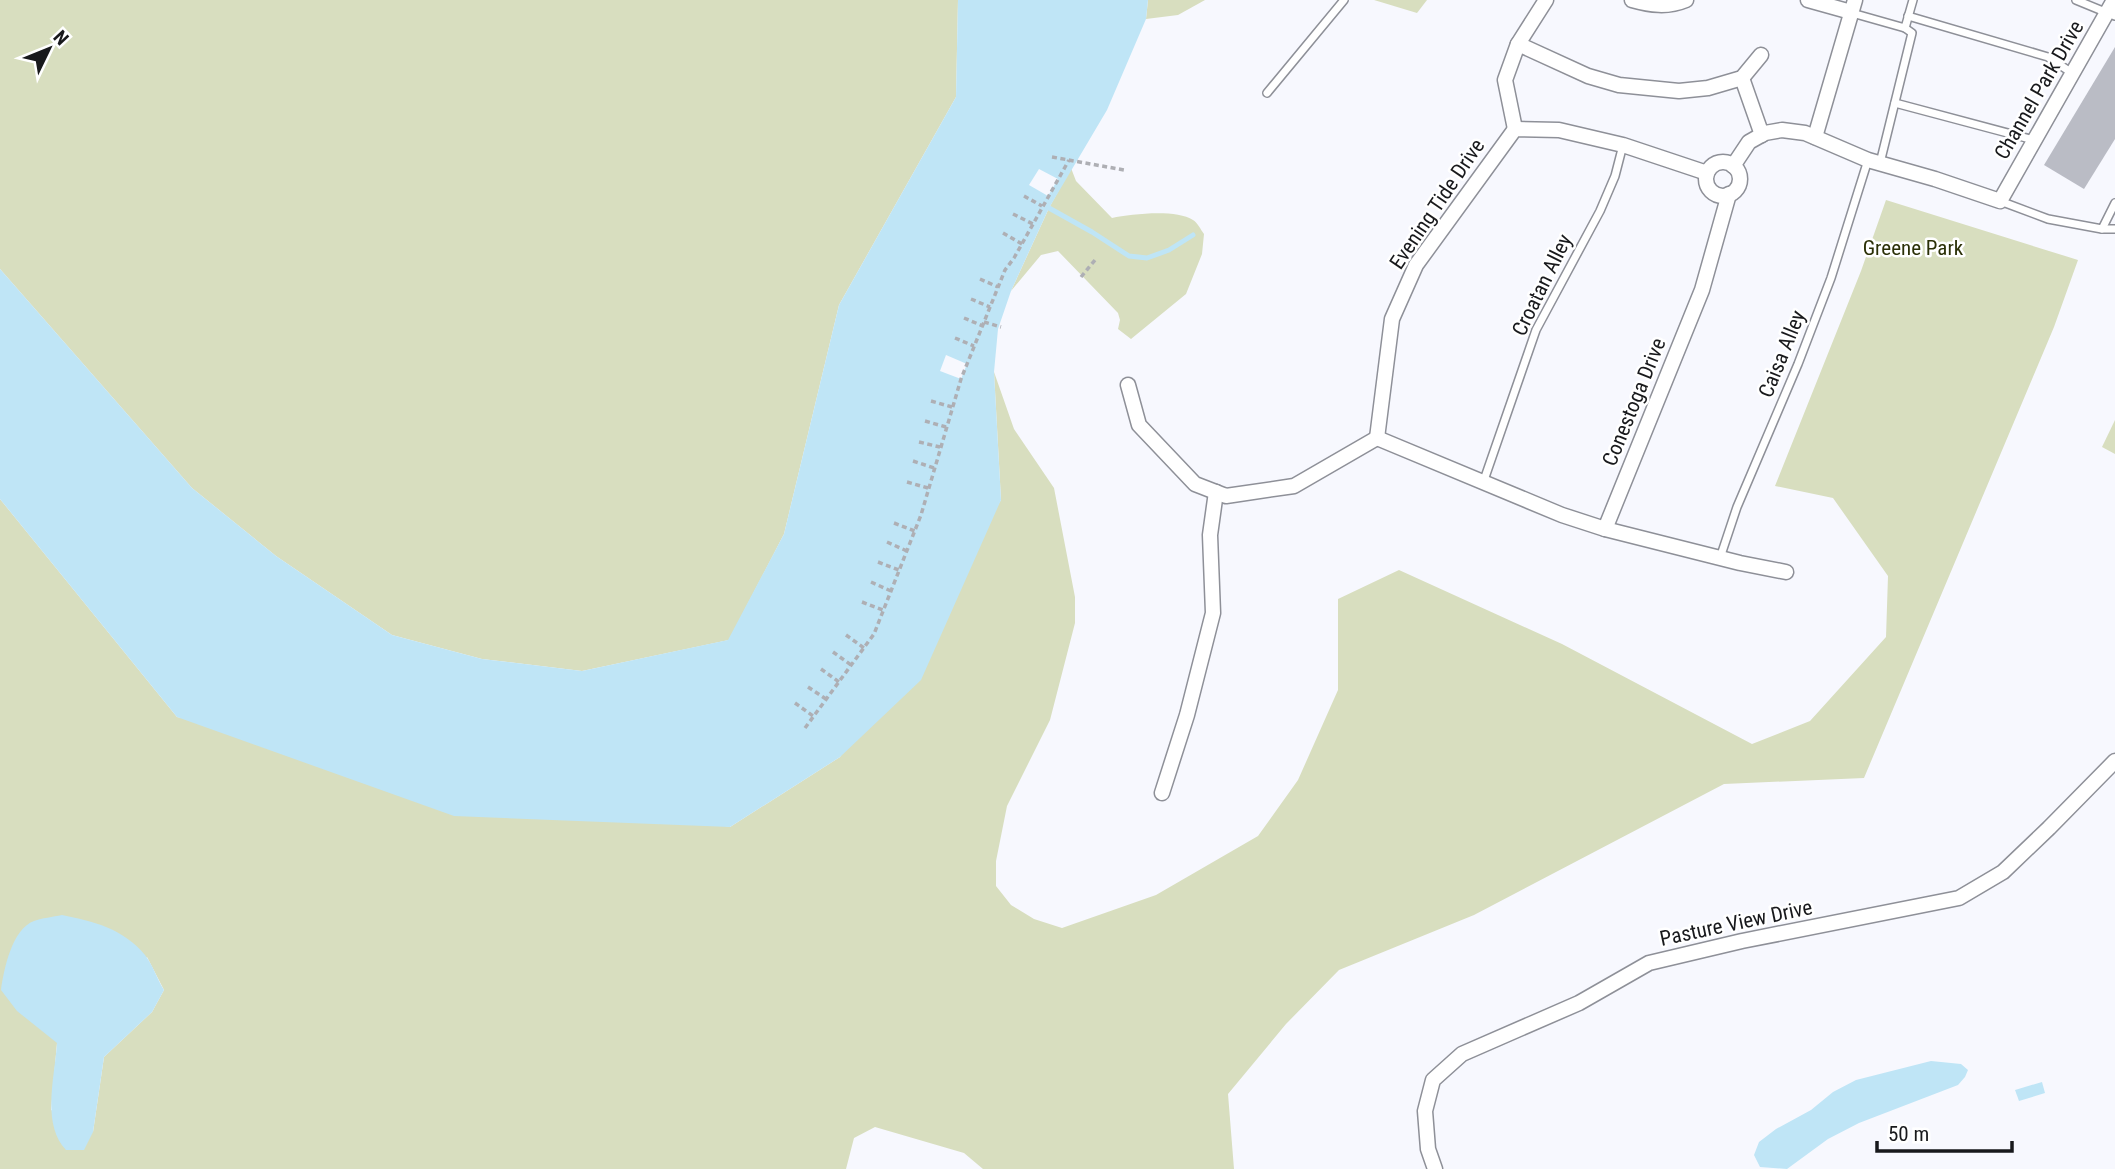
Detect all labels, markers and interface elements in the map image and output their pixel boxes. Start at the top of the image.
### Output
north arrow [14,14,84,84]
street label: Channel Park Drive [1990,16,2088,164]
text: N [49,26,73,50]
street label: Evening Tide Drive [1385,134,1489,274]
street label: Croatan Alley [1507,230,1577,340]
park label: Greene Park [1863,236,1964,260]
street label: Caisa Alley [1754,307,1810,401]
street label: Conestoga Drive [1597,334,1671,469]
street label: Pasture View Drive [1658,895,1815,951]
scale bar [1877,1110,2012,1154]
text: 50 m [1888,1122,1929,1146]

